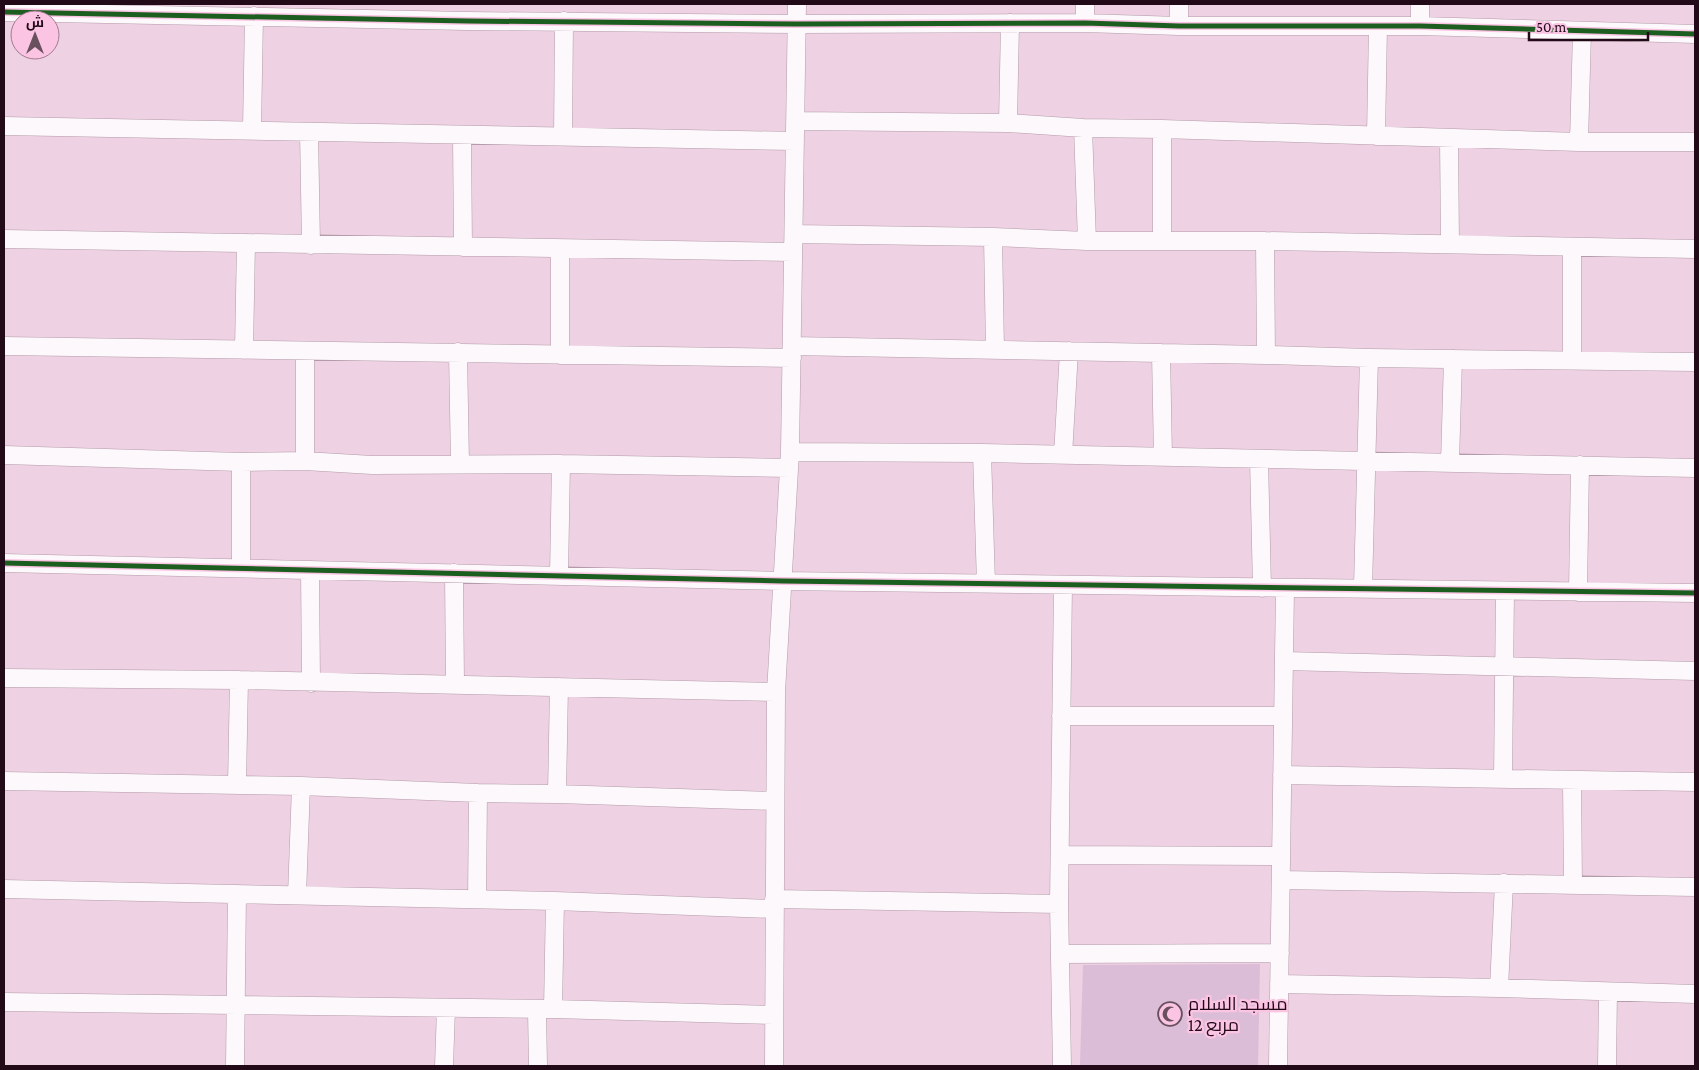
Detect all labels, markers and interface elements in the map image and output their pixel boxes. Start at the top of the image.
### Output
north arrow [10,10,60,60]
scale bar [1529,10,1648,42]
text: ش [26,14,44,31]
text: 50 m [1536,19,1566,35]
place label: مسجد السلام مربع 12 [1188,994,1288,1037]
mosque icon: مسجد السلام مربع 12 [1157,1001,1183,1027]

